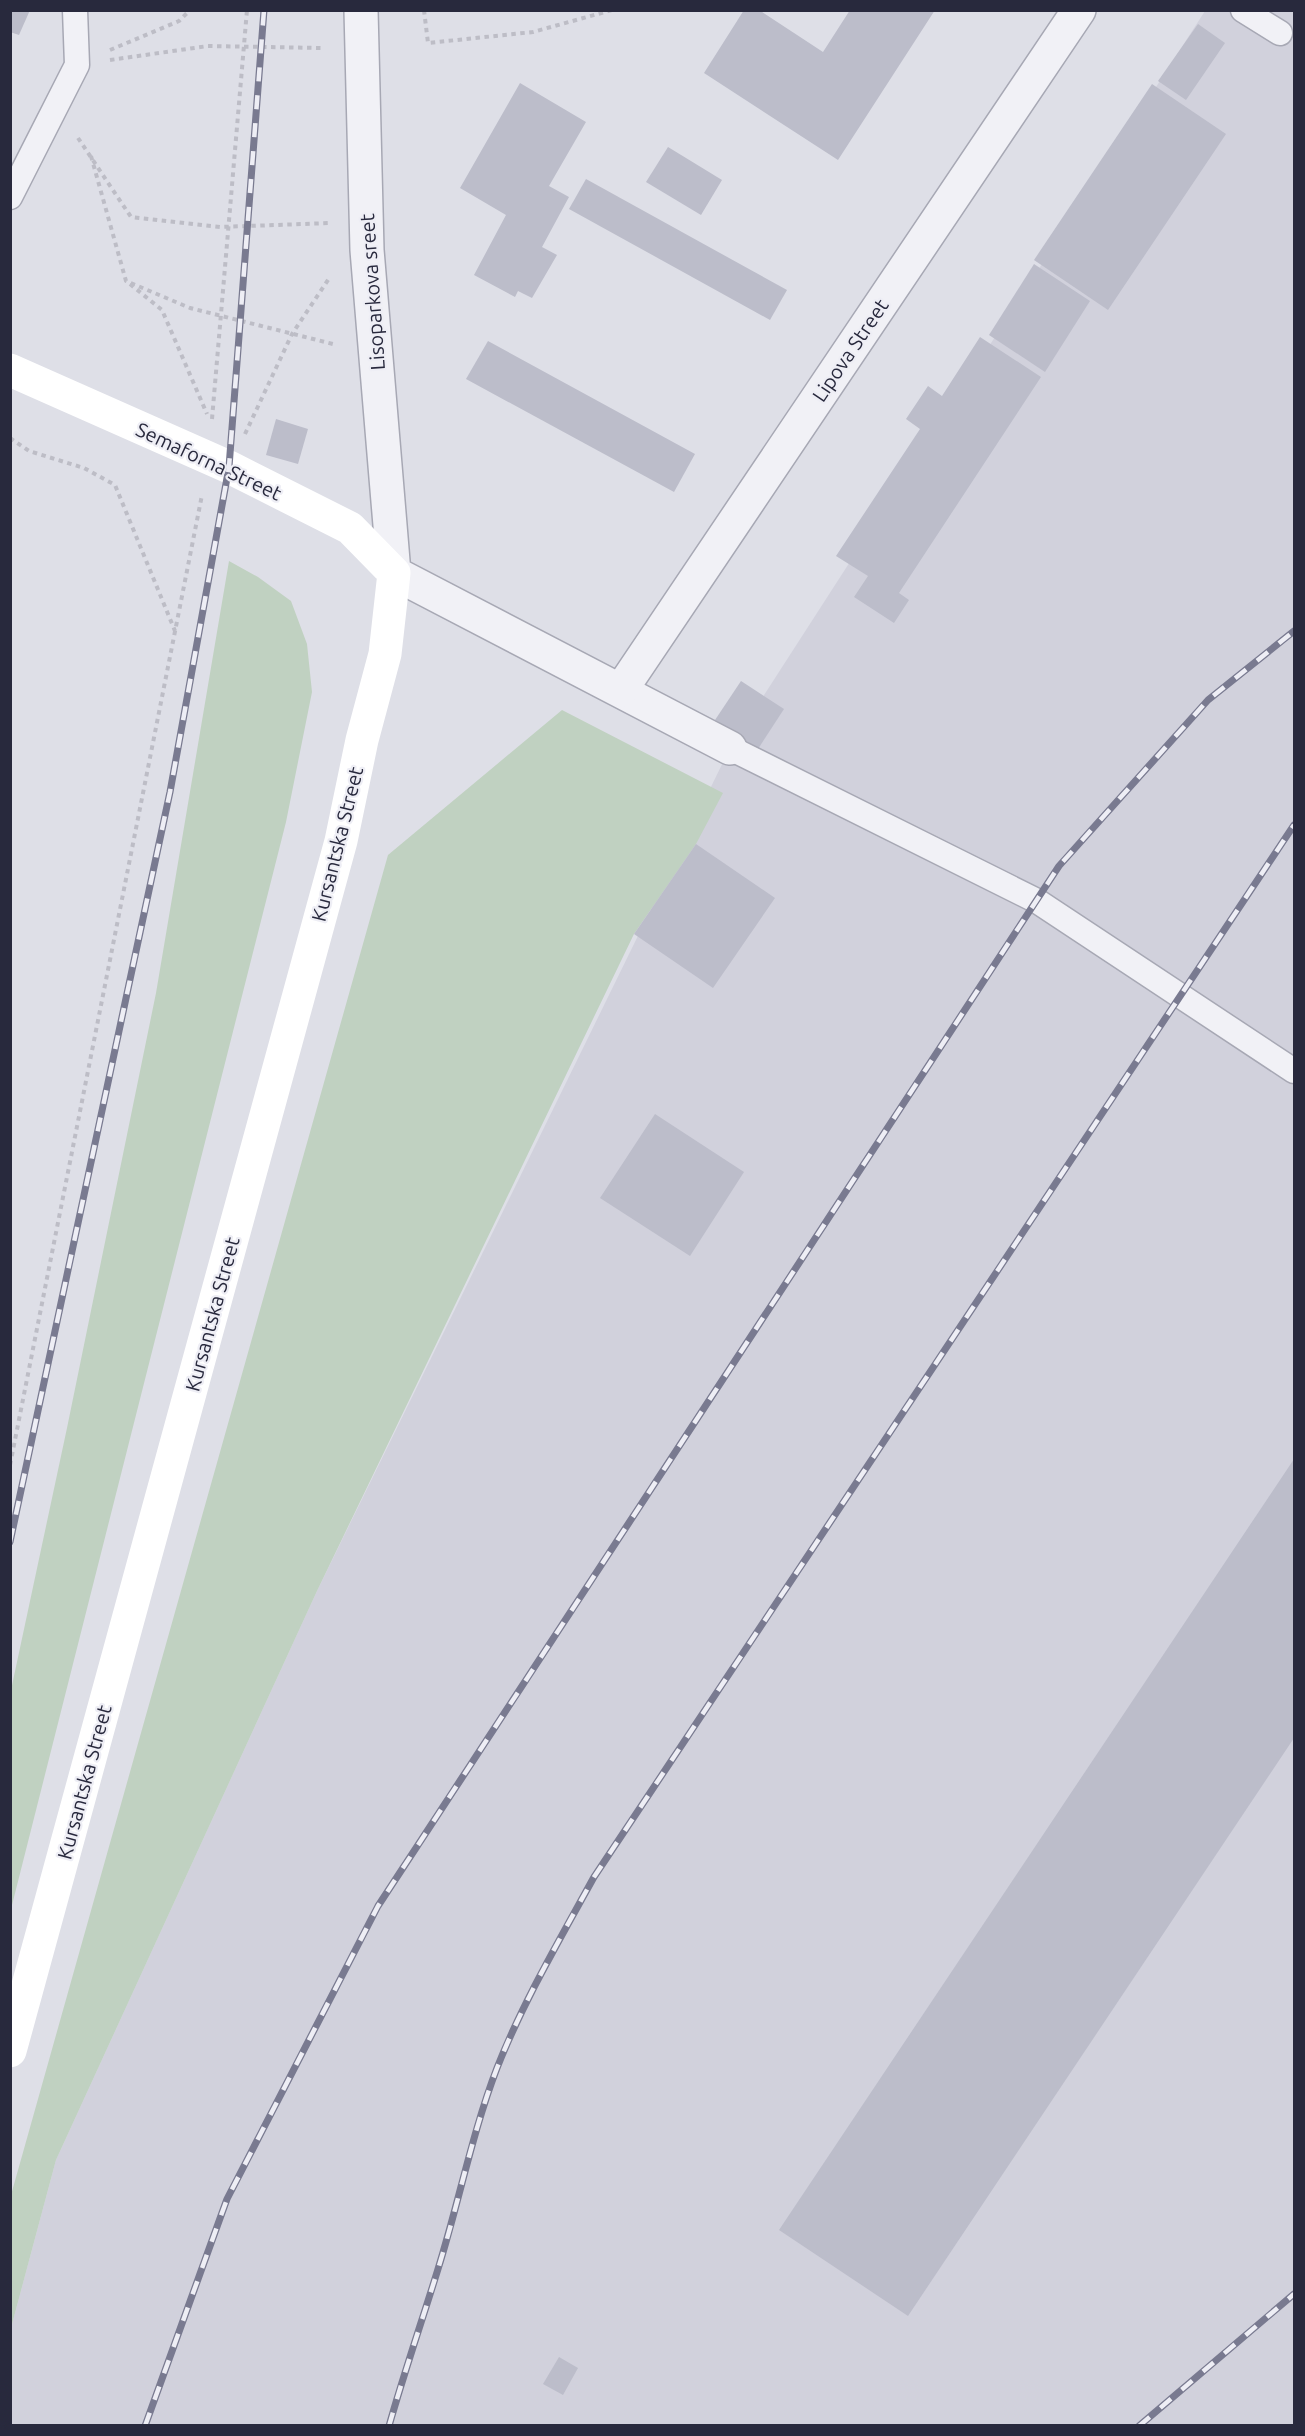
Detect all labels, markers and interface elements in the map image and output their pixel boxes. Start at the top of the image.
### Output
street label: Lisoparkova sreet [355,213,389,371]
street label: Lipova Street [807,294,893,406]
street label: Semaforna Street [133,417,286,505]
street label: Kursantska Street [307,764,367,924]
street label: Kursantska Street [180,1234,244,1394]
street label: Kursantska Street [52,1702,116,1862]

